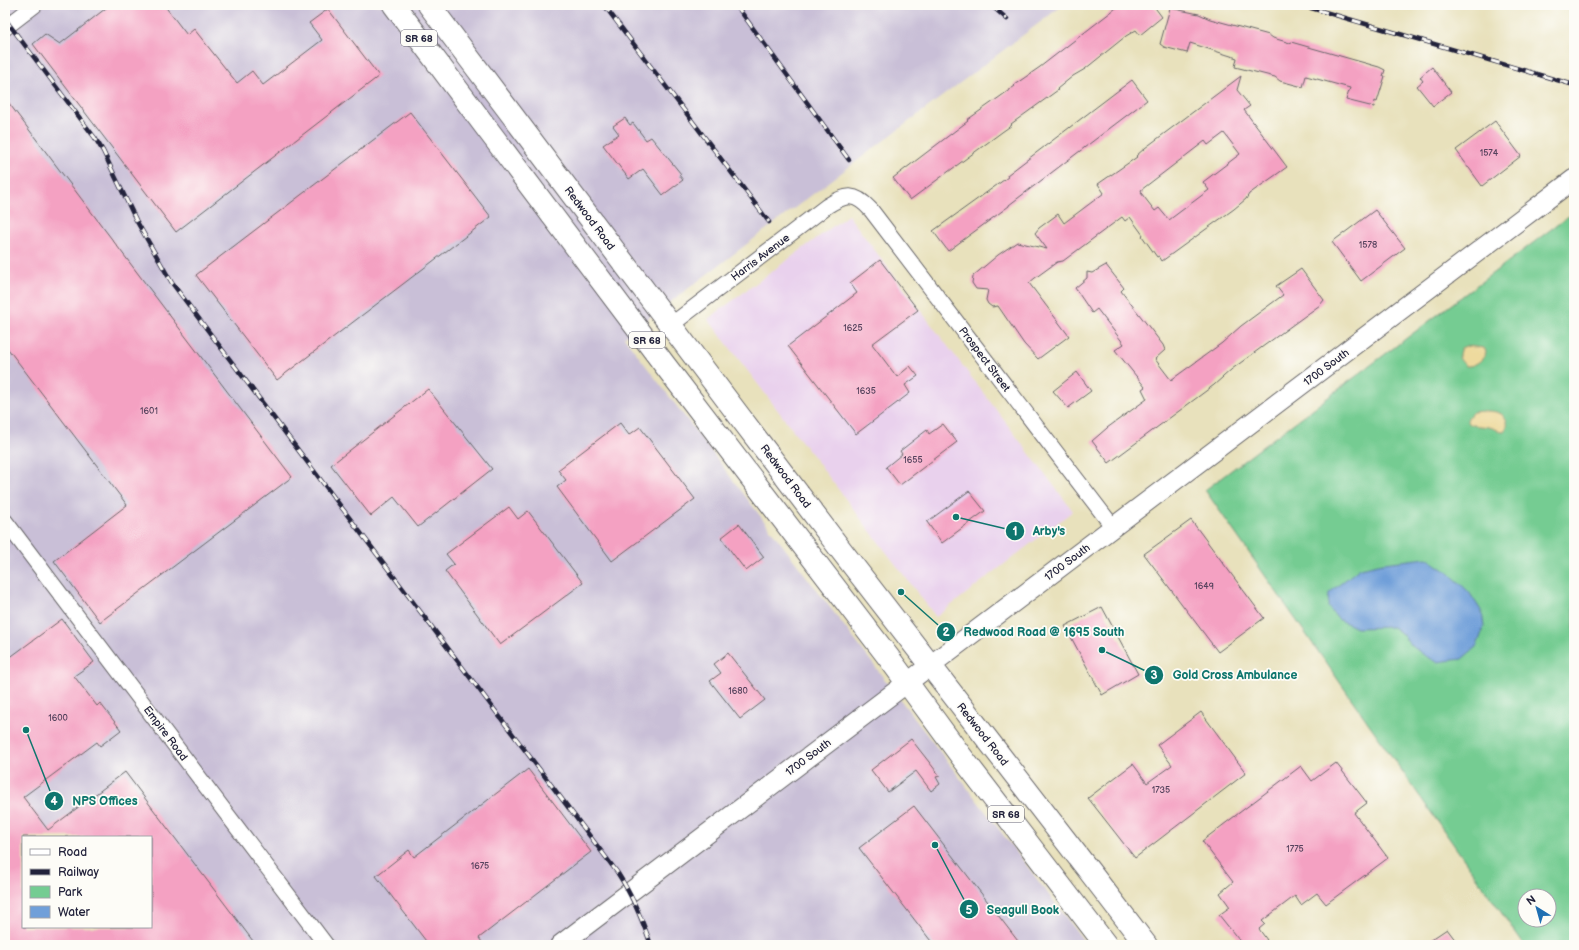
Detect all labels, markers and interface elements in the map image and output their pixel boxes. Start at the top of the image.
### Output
road number: SR 68 [401,30,437,46]
house number: 1574 [1480,148,1499,159]
street label: Redwood Road [562,184,618,253]
street label: Harris Avenue [728,231,793,284]
house number: 1578 [1359,240,1377,251]
house number: 1625 [843,323,863,334]
street label: Prospect Street [956,324,1013,395]
road number: SR 68 [629,332,665,348]
street label: 1700 South [1301,346,1352,389]
house number: 1635 [856,386,876,397]
house number: 1601 [140,406,158,417]
street label: Redwood Road [758,442,814,511]
house number: 1655 [903,455,923,466]
callout: Arby's [1005,519,1073,543]
text: 1 [1012,524,1018,539]
text: Arby's [1032,524,1065,539]
street label: 1700 South [1042,541,1093,584]
house number: 1649 [1194,581,1214,592]
callout: Redwood Road @ 1695 South [936,620,1133,644]
text: 2 [942,625,950,640]
text: Redwood Road @ 1695 South [964,625,1124,640]
callout: Gold Cross Ambulance [1144,663,1305,687]
text: 3 [1150,668,1158,683]
text: Gold Cross Ambulance [1173,668,1297,683]
house number: 1680 [728,686,748,697]
street label: Redwood Road [954,700,1011,768]
street label: Empire Road [141,703,190,763]
house number: 1600 [48,713,68,724]
street label: 1700 South [783,736,834,779]
house number: 1735 [1152,785,1170,796]
callout: NPS Offices [44,789,146,813]
text: 4 [50,794,58,809]
text: NPS Offices [72,794,138,809]
road number: SR 68 [988,806,1024,822]
legend [22,836,152,928]
house number: 1775 [1286,844,1304,855]
text: Road [58,845,87,860]
house number: 1675 [471,861,489,872]
text: Railway [58,865,100,880]
text: Park [58,885,82,900]
north arrow [1517,888,1557,928]
text: N [1524,893,1538,908]
callout: Seagull Book [959,897,1067,921]
text: 5 [966,903,973,918]
text: Seagull Book [987,903,1060,918]
text: Water [58,905,90,920]

